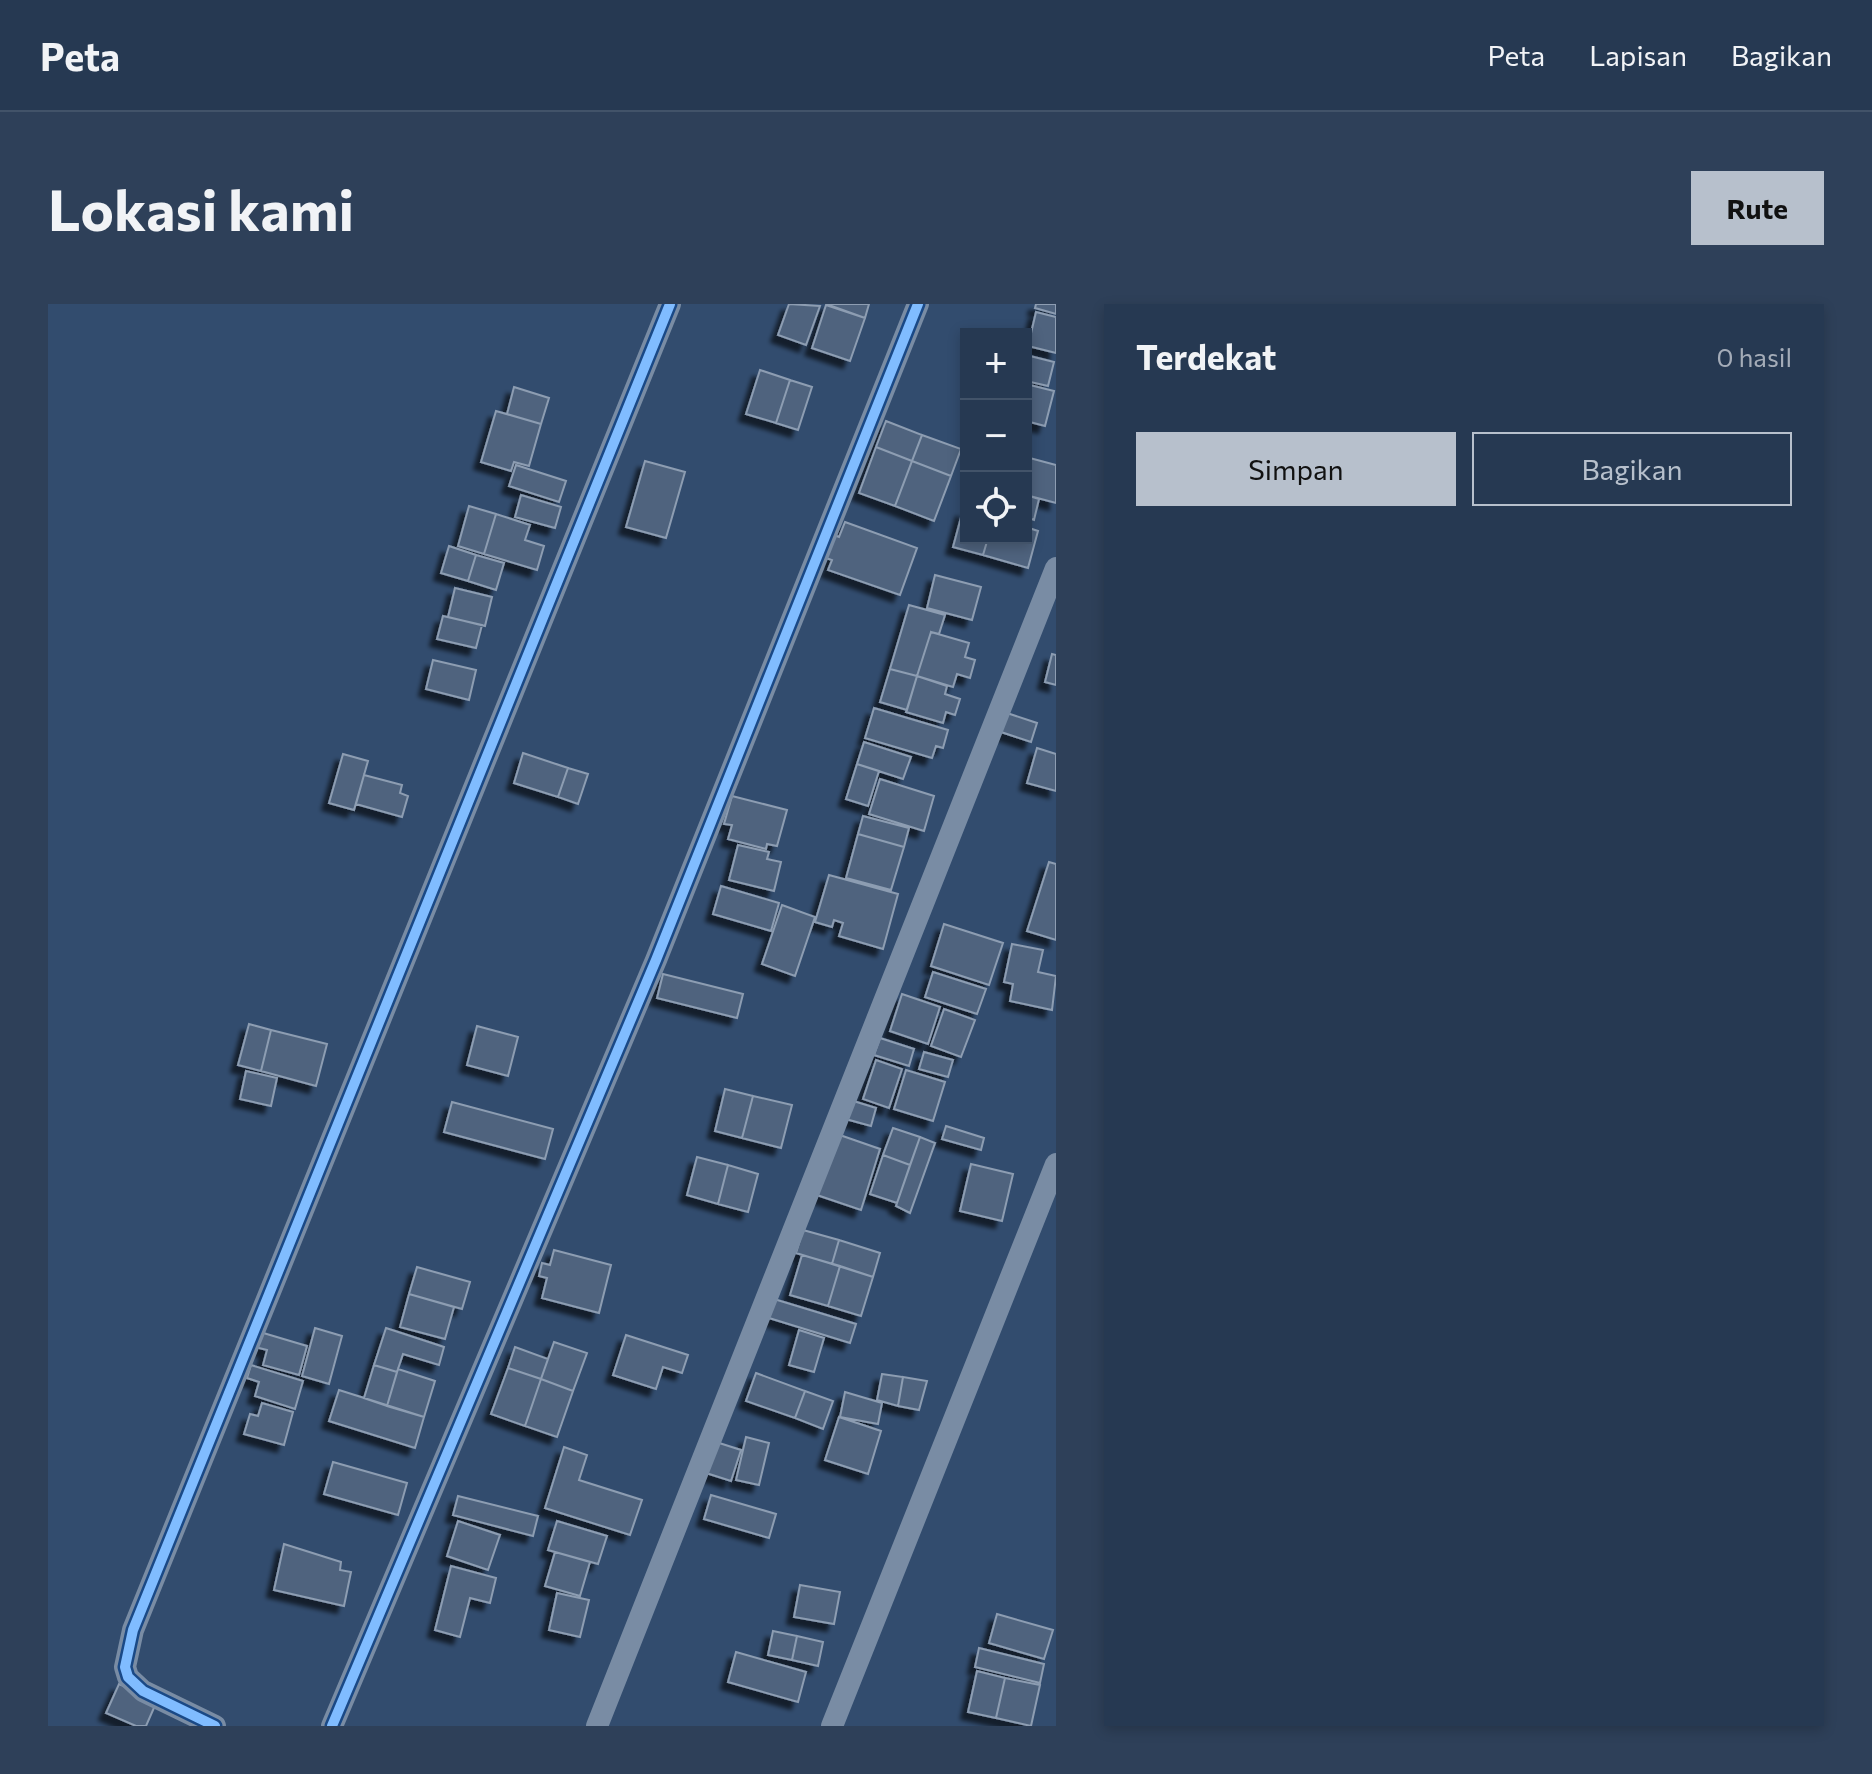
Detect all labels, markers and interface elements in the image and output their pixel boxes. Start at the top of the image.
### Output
text: Peta [40,32,120,79]
text: Peta [1487,38,1545,72]
text: Lapisan [1589,38,1687,72]
text: Bagikan [1731,38,1832,72]
button: Rute [1691,171,1824,245]
text: Lokasi kami [48,174,354,243]
map controls [960,328,1032,544]
button: + [960,328,1032,400]
text: Terdekat [1136,335,1277,377]
text: 0 hasil [1716,341,1792,372]
button: − [960,400,1032,472]
button: Simpan [1136,432,1456,506]
button: Bagikan [1472,432,1792,506]
button: locate [960,472,1032,544]

